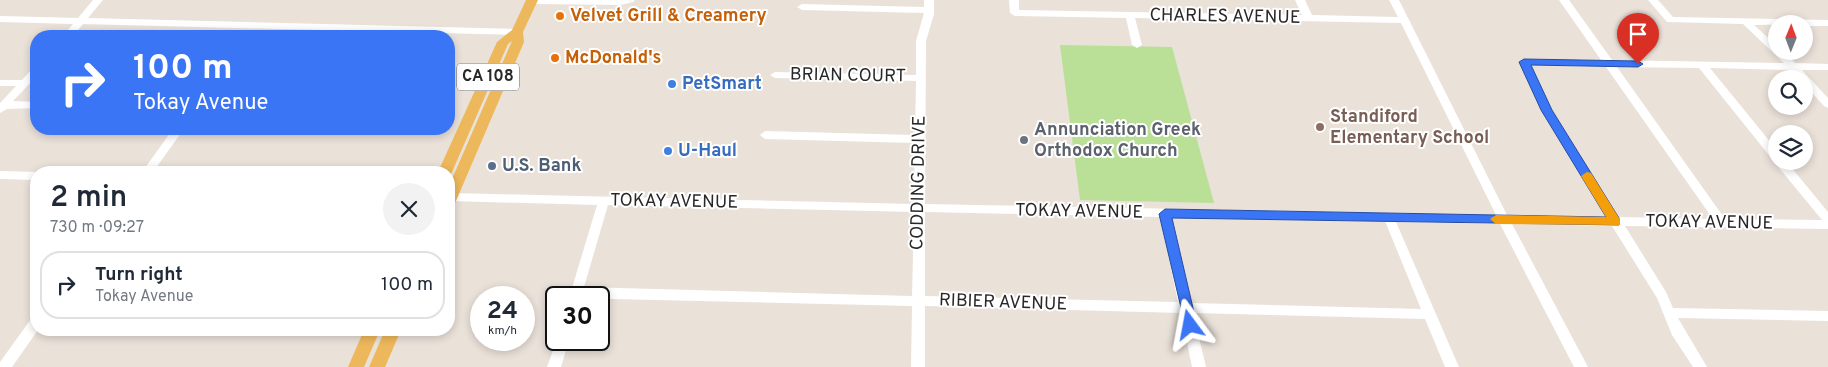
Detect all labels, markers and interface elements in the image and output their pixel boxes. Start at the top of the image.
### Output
street label: CHARLES AVENUE [1149,4,1301,30]
place label: Velvet Grill & Creamery [570,5,767,28]
marker: Velvet Grill & Creamery [554,10,566,22]
pin [1617,13,1659,64]
north arrow [1768,15,1812,60]
map controls [1768,15,1813,170]
icon: arrive [1624,20,1652,48]
text: 100 m [133,47,233,91]
place label: McDonald's [565,47,661,70]
icon: right [50,50,115,115]
marker: McDonald's [549,52,561,64]
street label: BRIAN COURT [790,63,906,89]
road number: CA 108 [457,64,519,90]
button: search [1768,70,1813,115]
place label: PetSmart [682,73,762,96]
marker: PetSmart [666,78,678,90]
text: Tokay Avenue [133,90,268,117]
place label: Standiford Elementary School [1330,106,1489,150]
street label: CODDING DRIVE [906,116,932,250]
place label: Annunciation Greek Orthodox Church [1034,119,1201,163]
marker: Standiford Elementary School [1314,121,1326,133]
button: layers [1768,125,1813,170]
marker: Annunciation Greek Orthodox Church [1018,134,1030,146]
place label: U-Haul [678,140,737,163]
marker: U-Haul [662,145,674,157]
place label: U.S. Bank [502,155,582,178]
marker: U.S. Bank [486,160,498,172]
text: 2 min [50,180,127,217]
button: close [383,183,435,235]
street label: TOKAY AVENUE [610,189,738,215]
street label: TOKAY AVENUE [1015,199,1143,225]
street label: TOKAY AVENUE [1645,210,1773,236]
text: 730 m · 09:27 [50,218,144,238]
text: Turn right [95,263,183,287]
icon: right [52,271,80,299]
text: 100 m [381,273,433,297]
speed limit sign: 30 [545,286,610,351]
text: Tokay Avenue [95,287,193,307]
street label: RIBIER AVENUE [938,289,1068,317]
text: 24 [487,296,518,328]
position arrow [1163,298,1215,350]
text: km/h [488,323,517,339]

